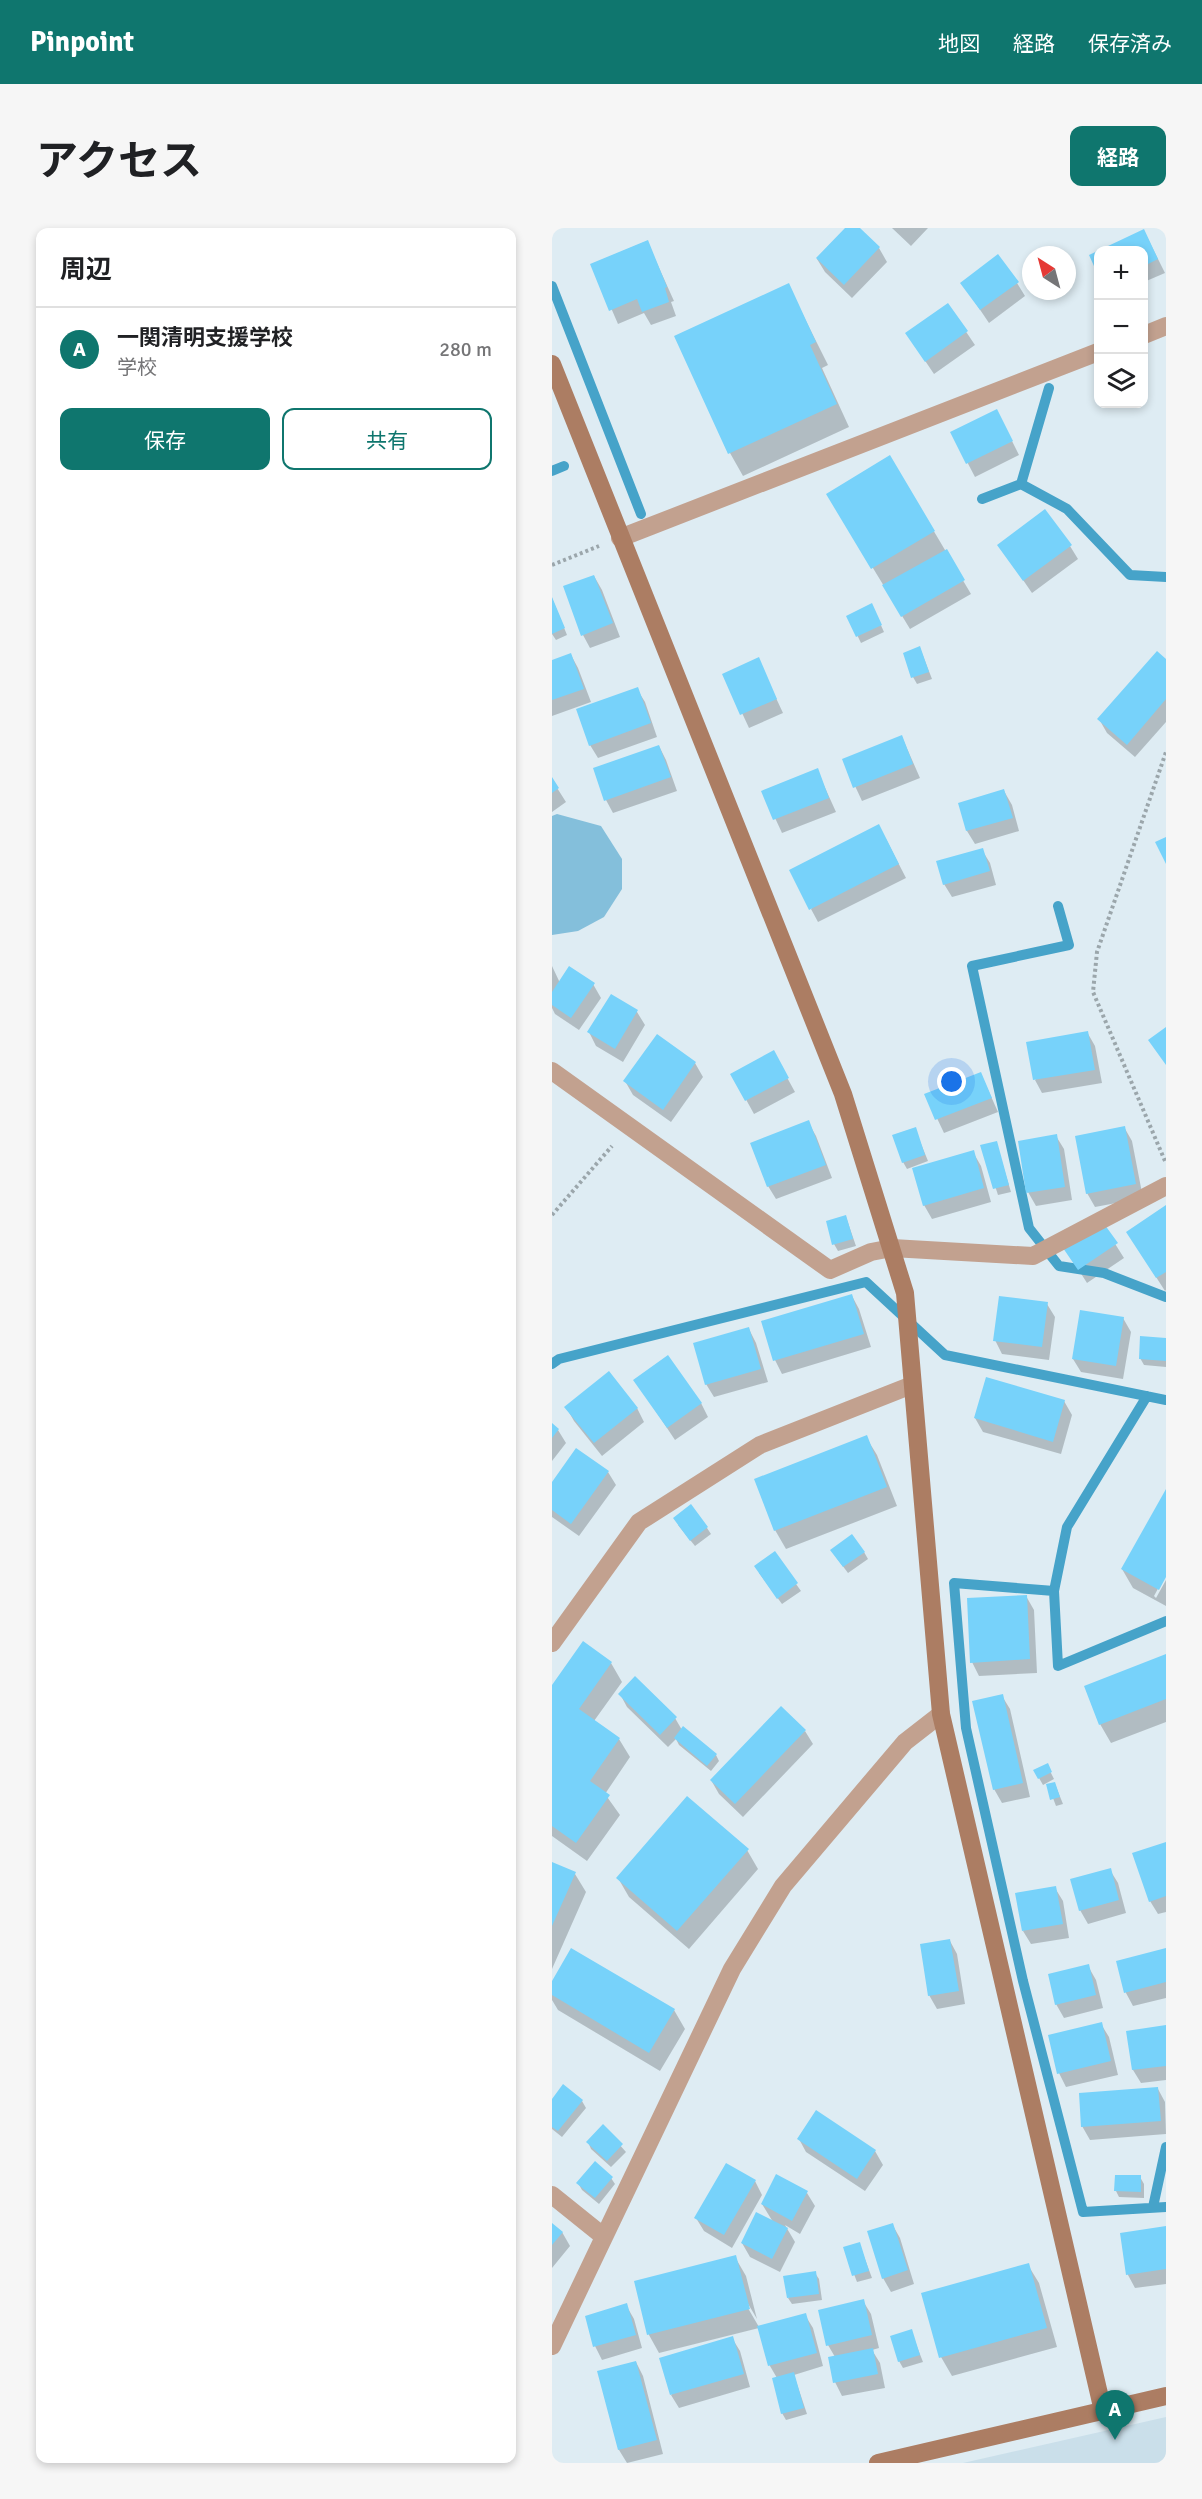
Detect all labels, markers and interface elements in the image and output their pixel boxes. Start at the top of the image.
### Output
text: Pinpoint [30,25,134,59]
text: 地図 [938,31,980,57]
text: 経路 [1013,31,1055,57]
text: 保存済み [1088,31,1172,57]
button: 経路 [1070,126,1166,186]
text: アクセス [36,136,202,187]
north arrow [1022,246,1076,300]
map controls [1094,246,1148,408]
button: + [1094,246,1148,300]
text: 周辺 [60,254,112,286]
button: − [1094,300,1148,354]
text: 一関清明支援学校 [117,324,293,351]
text: A [73,337,86,362]
text: 280 m [439,337,492,362]
button: layers [1094,354,1148,408]
text: 学校 [117,355,157,380]
button: 保存 [60,408,270,470]
button: 共有 [282,408,492,470]
your location [937,1067,966,1096]
pin: A [1096,2390,1134,2440]

